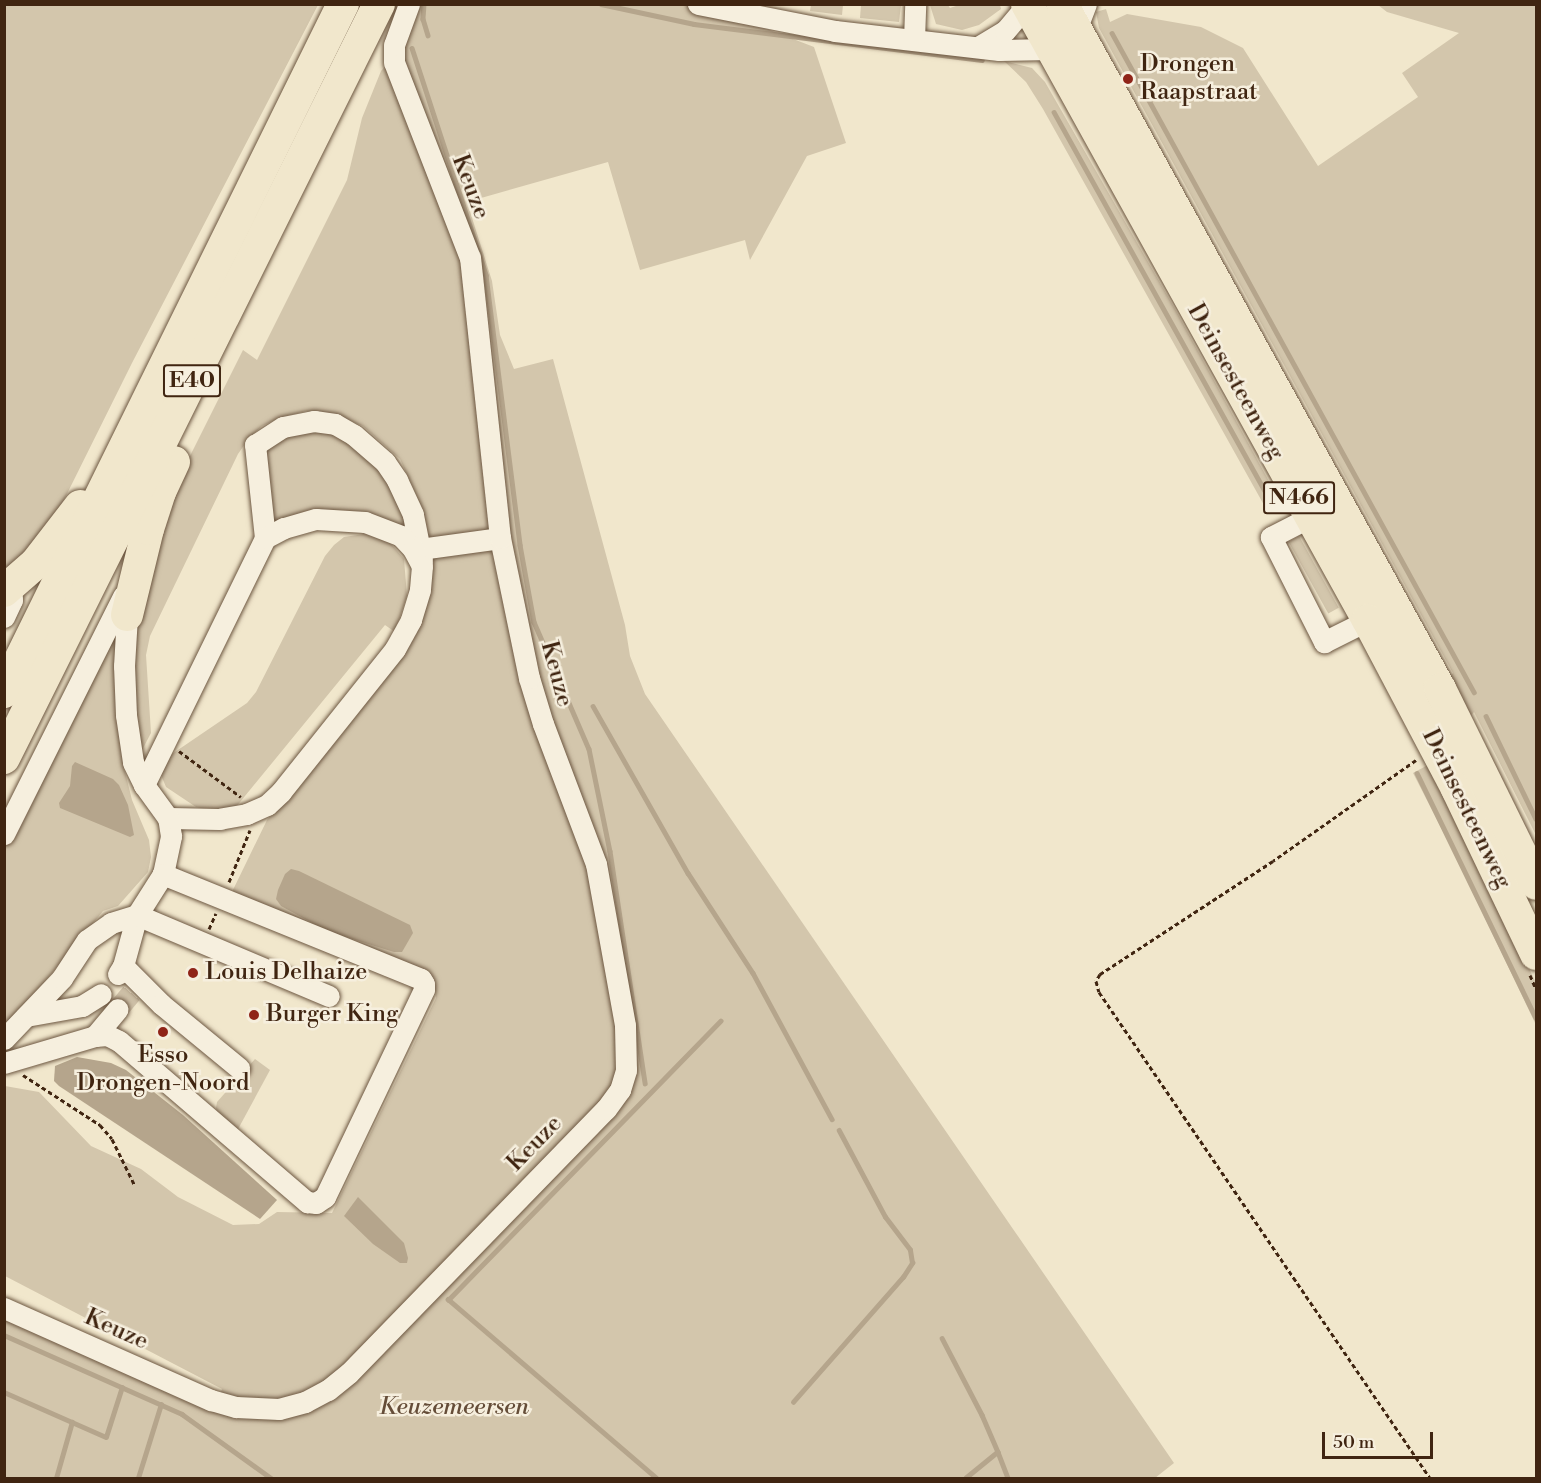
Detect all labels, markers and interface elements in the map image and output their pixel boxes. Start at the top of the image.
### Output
place label: Drongen Raapstraat [1140,51,1258,107]
marker: Drongen Raapstraat [1121,72,1135,86]
street label: Keuze [445,151,495,223]
street label: Deinsesteenweg [1180,299,1290,465]
road number: E40 [162,362,222,400]
road number: N466 [1263,479,1335,517]
street label: Keuze [533,638,579,710]
street label: Deinsesteenweg [1415,724,1517,894]
place label: Louis Delhaize [205,959,367,987]
marker: Louis Delhaize [186,966,200,980]
place label: Burger King [266,1001,398,1029]
marker: Burger King [247,1008,261,1022]
marker: Esso Drongen-Noord [156,1025,170,1039]
place label: Esso Drongen-Noord [77,1042,249,1098]
street label: Keuze [501,1110,569,1178]
street label: Keuze [80,1303,152,1357]
park label: Keuzemeersen [379,1394,529,1422]
scale bar [1325,1420,1436,1458]
text: 50 m [1333,1431,1374,1454]

